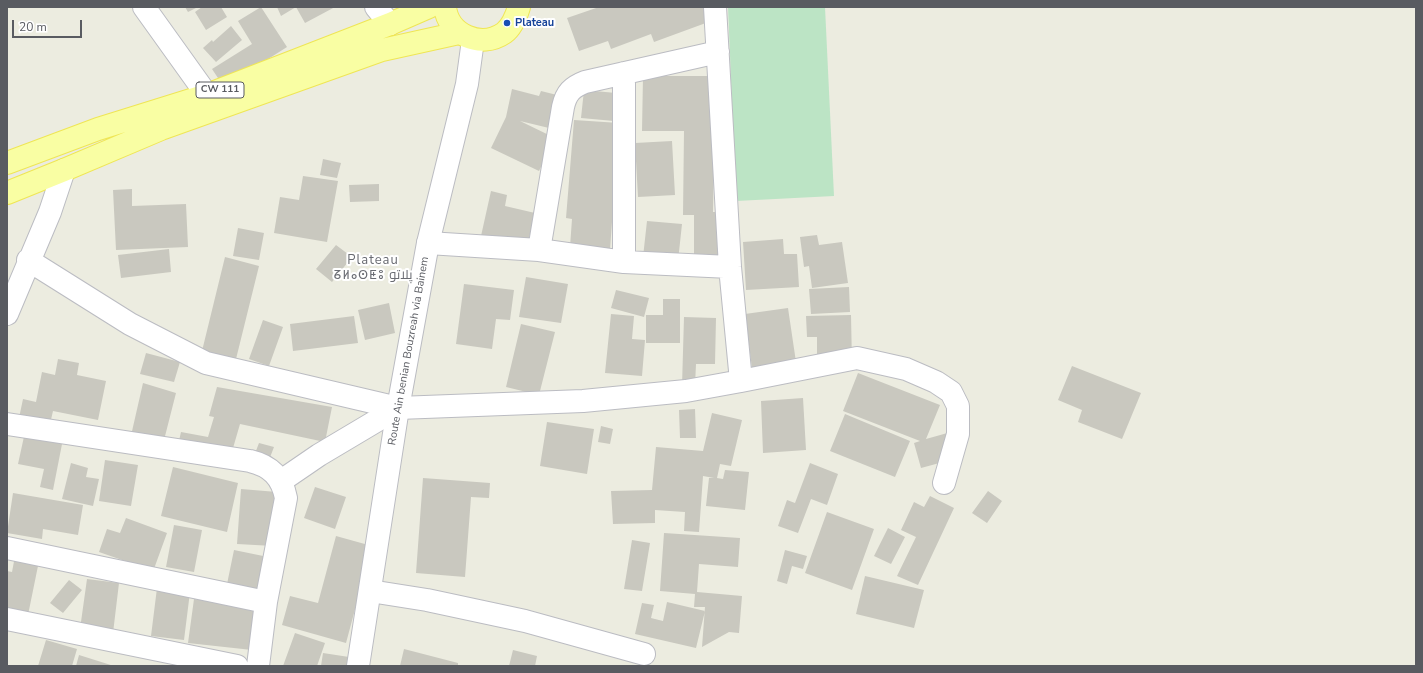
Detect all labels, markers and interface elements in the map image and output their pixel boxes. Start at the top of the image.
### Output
scale bar [14,12,84,38]
place label: Plateau [515,16,554,30]
marker: Plateau [502,18,512,28]
text: 20 m [19,19,47,35]
road number: CW 111 [196,82,244,98]
district label: Plateau ⵒⵍⴰⵙⵟⵓ پلاتو [337,253,409,284]
street label: Route Ain benian Bouzreah via Bainem [386,256,432,446]

